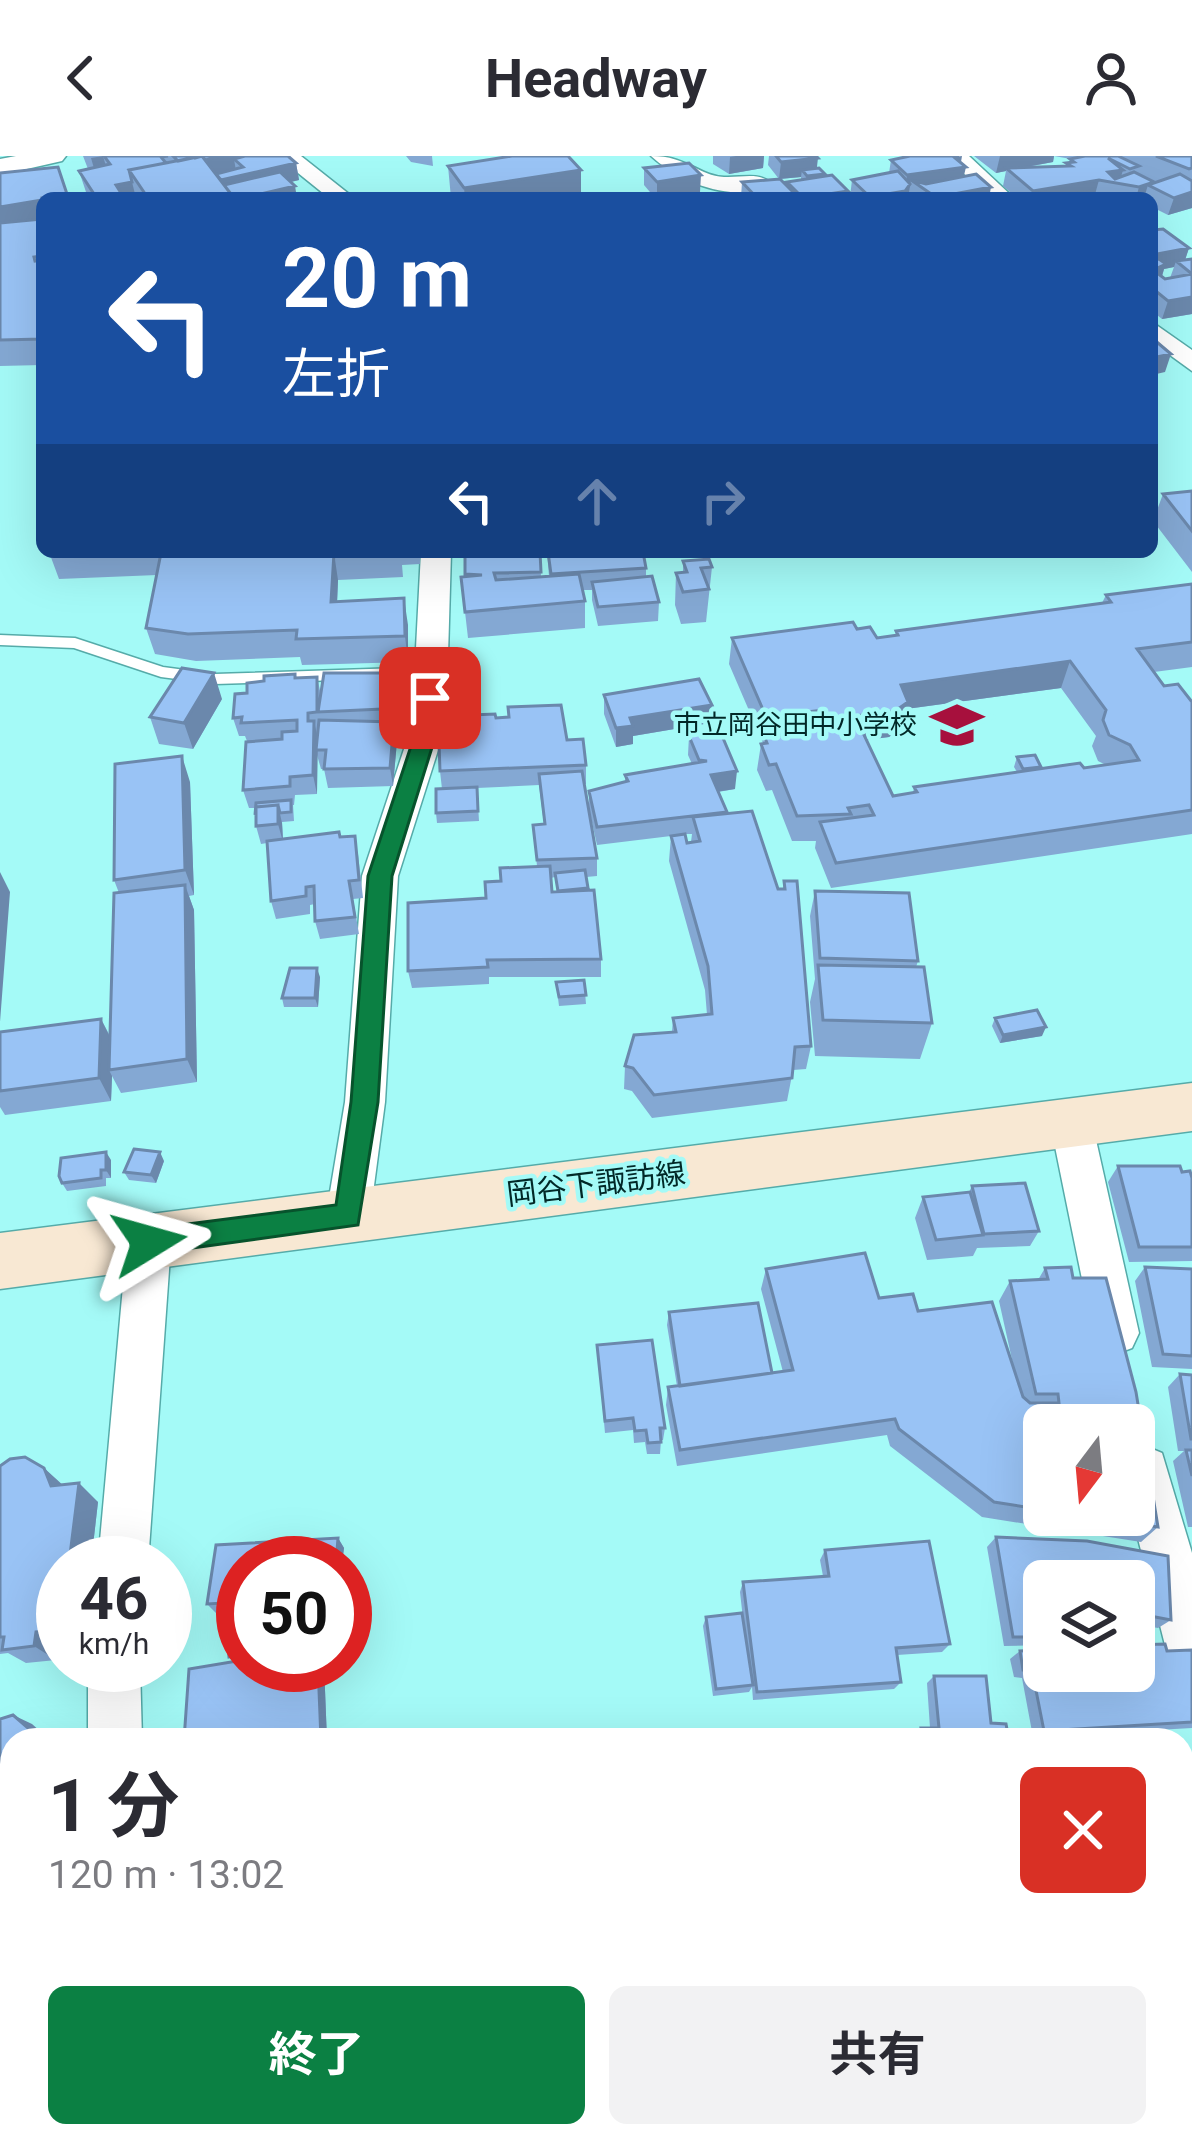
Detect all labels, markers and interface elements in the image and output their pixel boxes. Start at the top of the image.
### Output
icon: back [48,45,114,111]
icon: person [1078,45,1144,111]
text: Headway [485,47,707,110]
text: 20 m [282,229,472,328]
icon: left [84,240,240,396]
text: 左折 [282,343,390,406]
icon: left [438,468,504,534]
icon: ahead [564,468,630,534]
icon: right [690,468,756,534]
pin [379,647,481,749]
icon: arrive [397,665,463,731]
school or university icon: 市立岡谷田中小学校 [928,696,986,754]
place label: 市立岡谷田中小学校 [674,709,917,741]
street label: 岡谷下諏訪線 [504,1155,687,1212]
position arrow [86,1179,212,1305]
north arrow [1023,1404,1155,1536]
map controls [1023,1404,1155,1692]
speed limit sign: 50 [216,1536,372,1692]
button: layers [1023,1560,1155,1692]
text: 46 [80,1563,148,1634]
text: km/h [79,1626,149,1661]
text: 1 分 [48,1764,179,1849]
button: close [1020,1767,1146,1893]
text: 120 m · 13:02 [48,1852,284,1898]
button: 終了 [48,1986,585,2124]
button: 共有 [609,1986,1146,2124]

